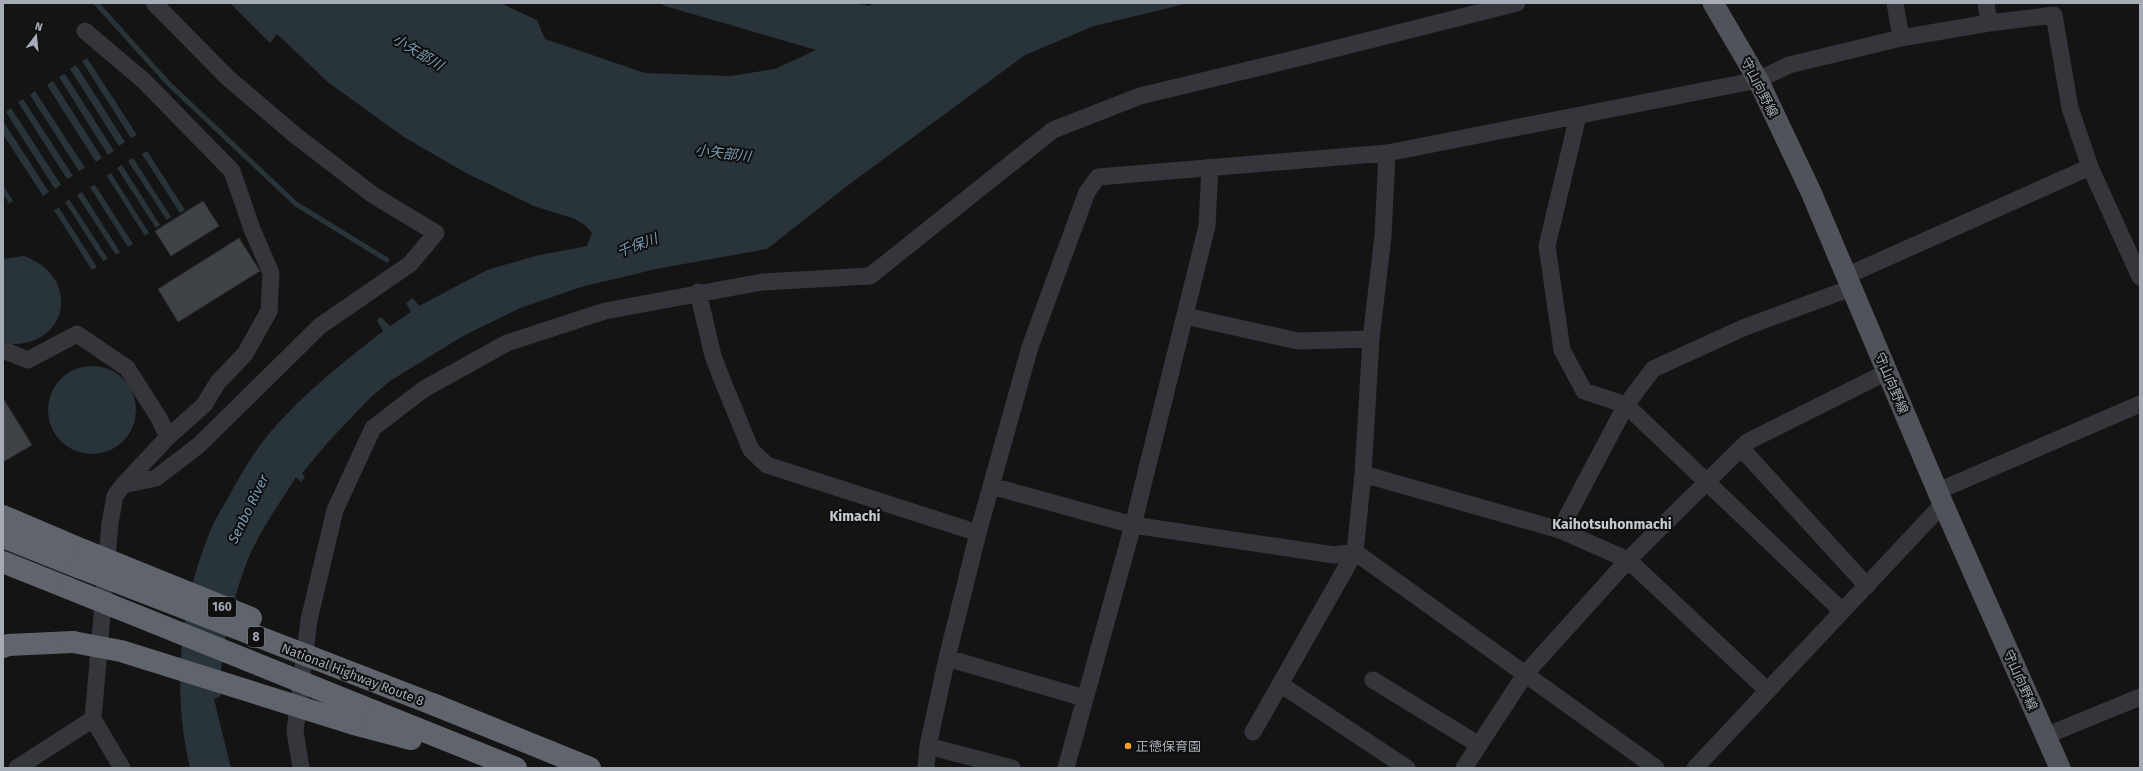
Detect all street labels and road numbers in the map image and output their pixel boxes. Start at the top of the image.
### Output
street label: 守山向野線 [1738,55,1781,120]
street label: 守山向野線 [1872,350,1911,416]
road number: 160 [208,597,236,617]
road number: 8 [248,627,264,647]
street label: National Highway Route 8 [279,640,426,709]
street label: 守山向野線 [2000,647,2041,713]

